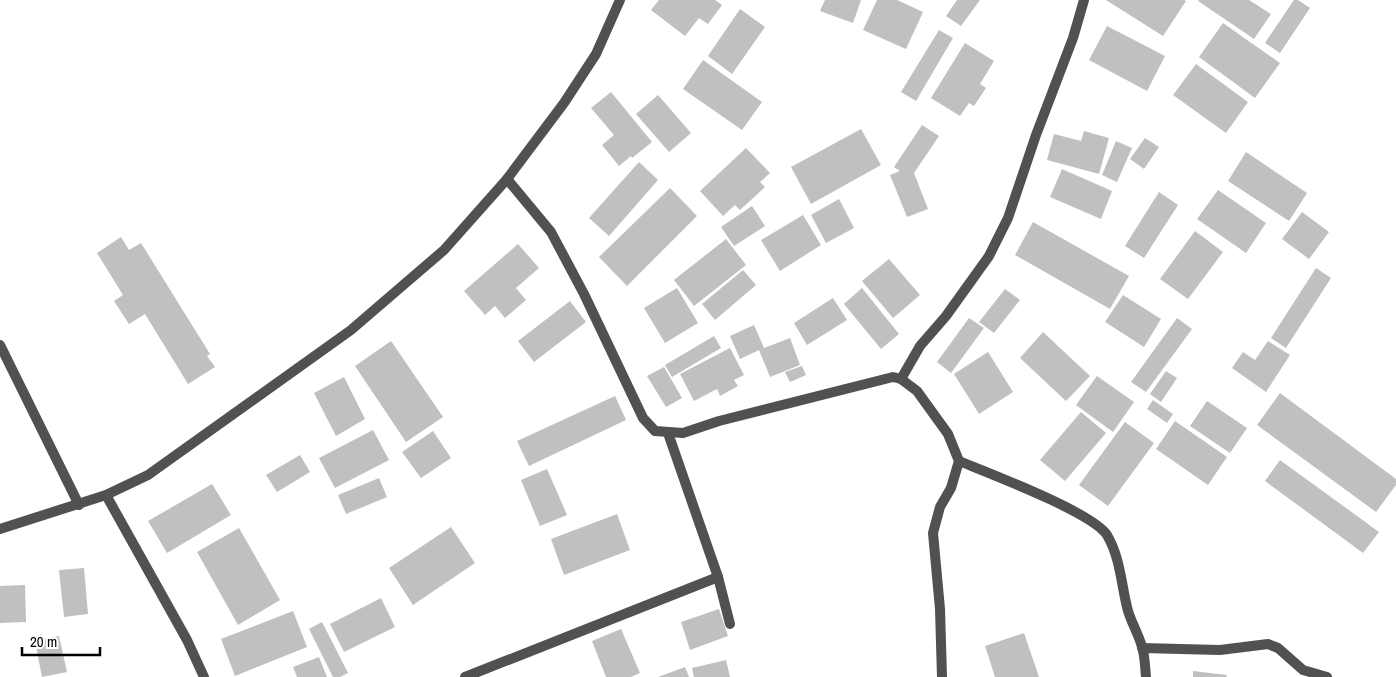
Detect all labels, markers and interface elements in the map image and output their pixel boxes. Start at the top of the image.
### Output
scale bar [22,624,100,656]
text: 20 m [30,631,57,652]

